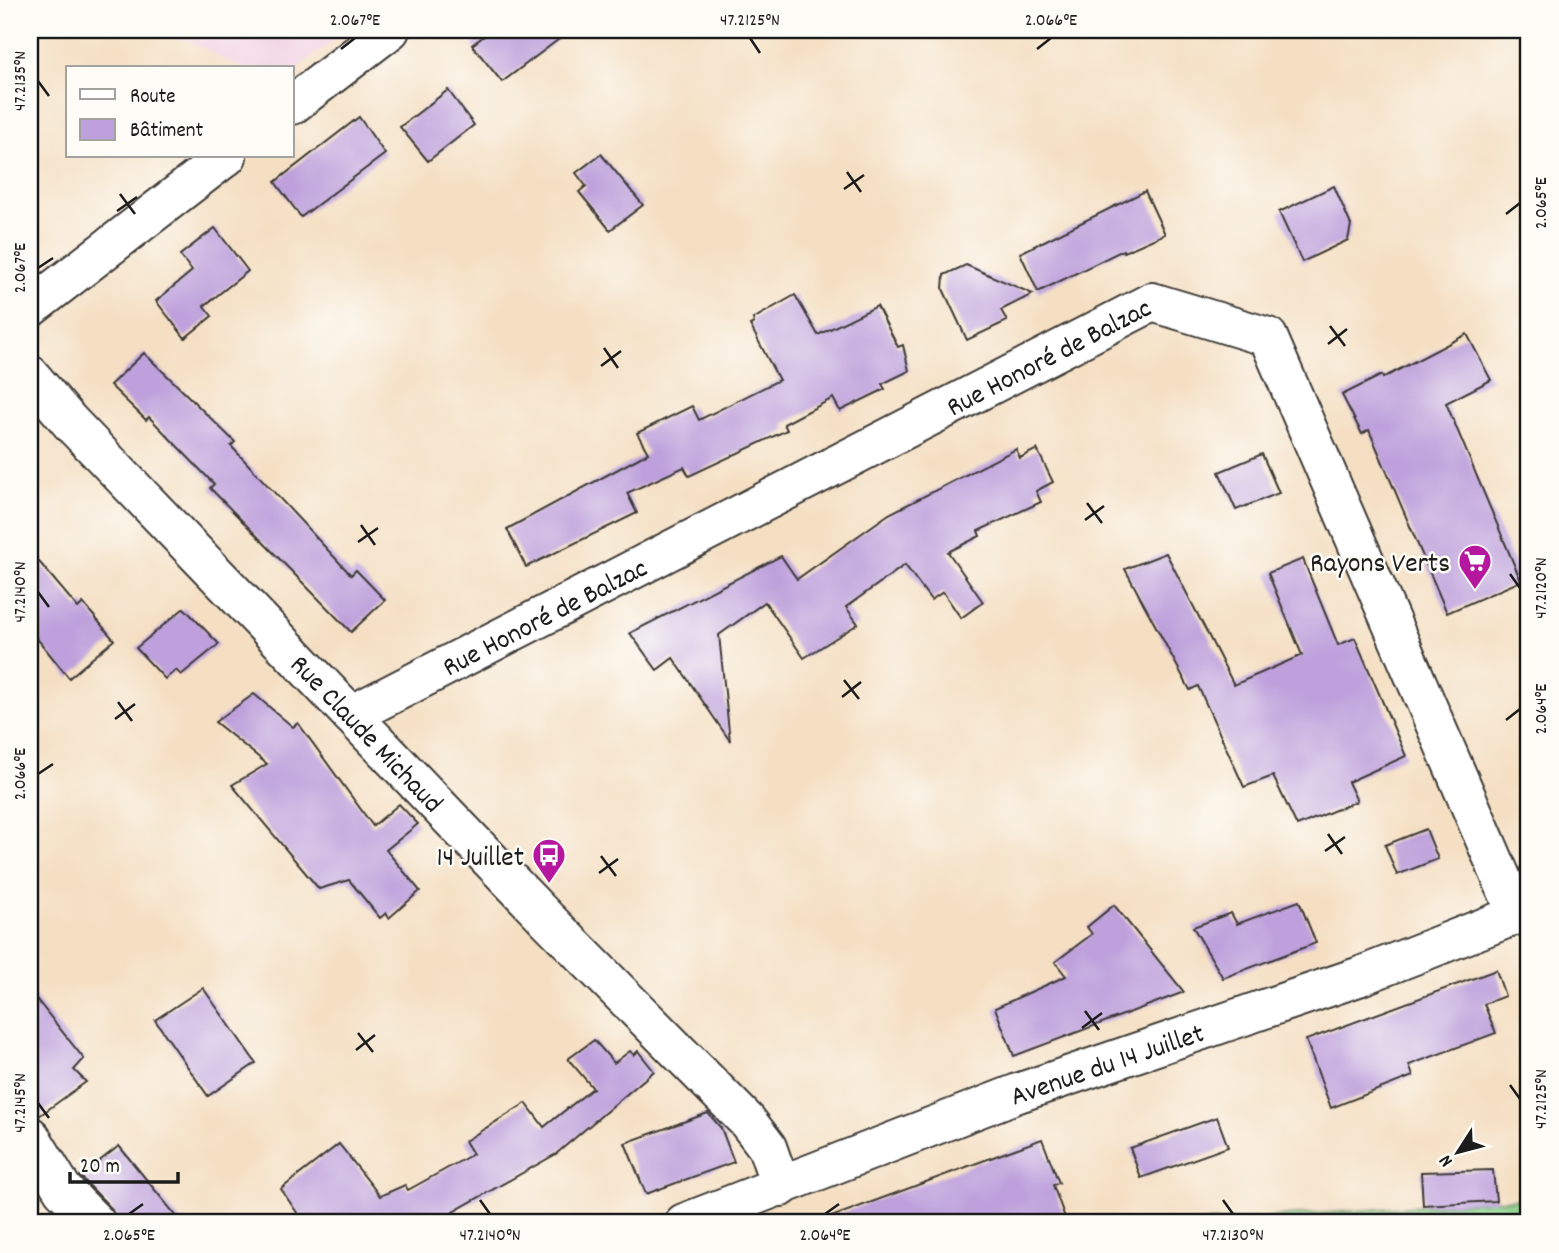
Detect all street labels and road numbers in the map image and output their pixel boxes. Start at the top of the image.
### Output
street label: Rue Honoré de Balzac [941,291,1160,430]
street label: Rue Honoré de Balzac [437,551,656,689]
street label: Rue Claude Michaud [279,648,450,824]
street label: Avenue du 14 Juillet [1006,1016,1210,1119]

